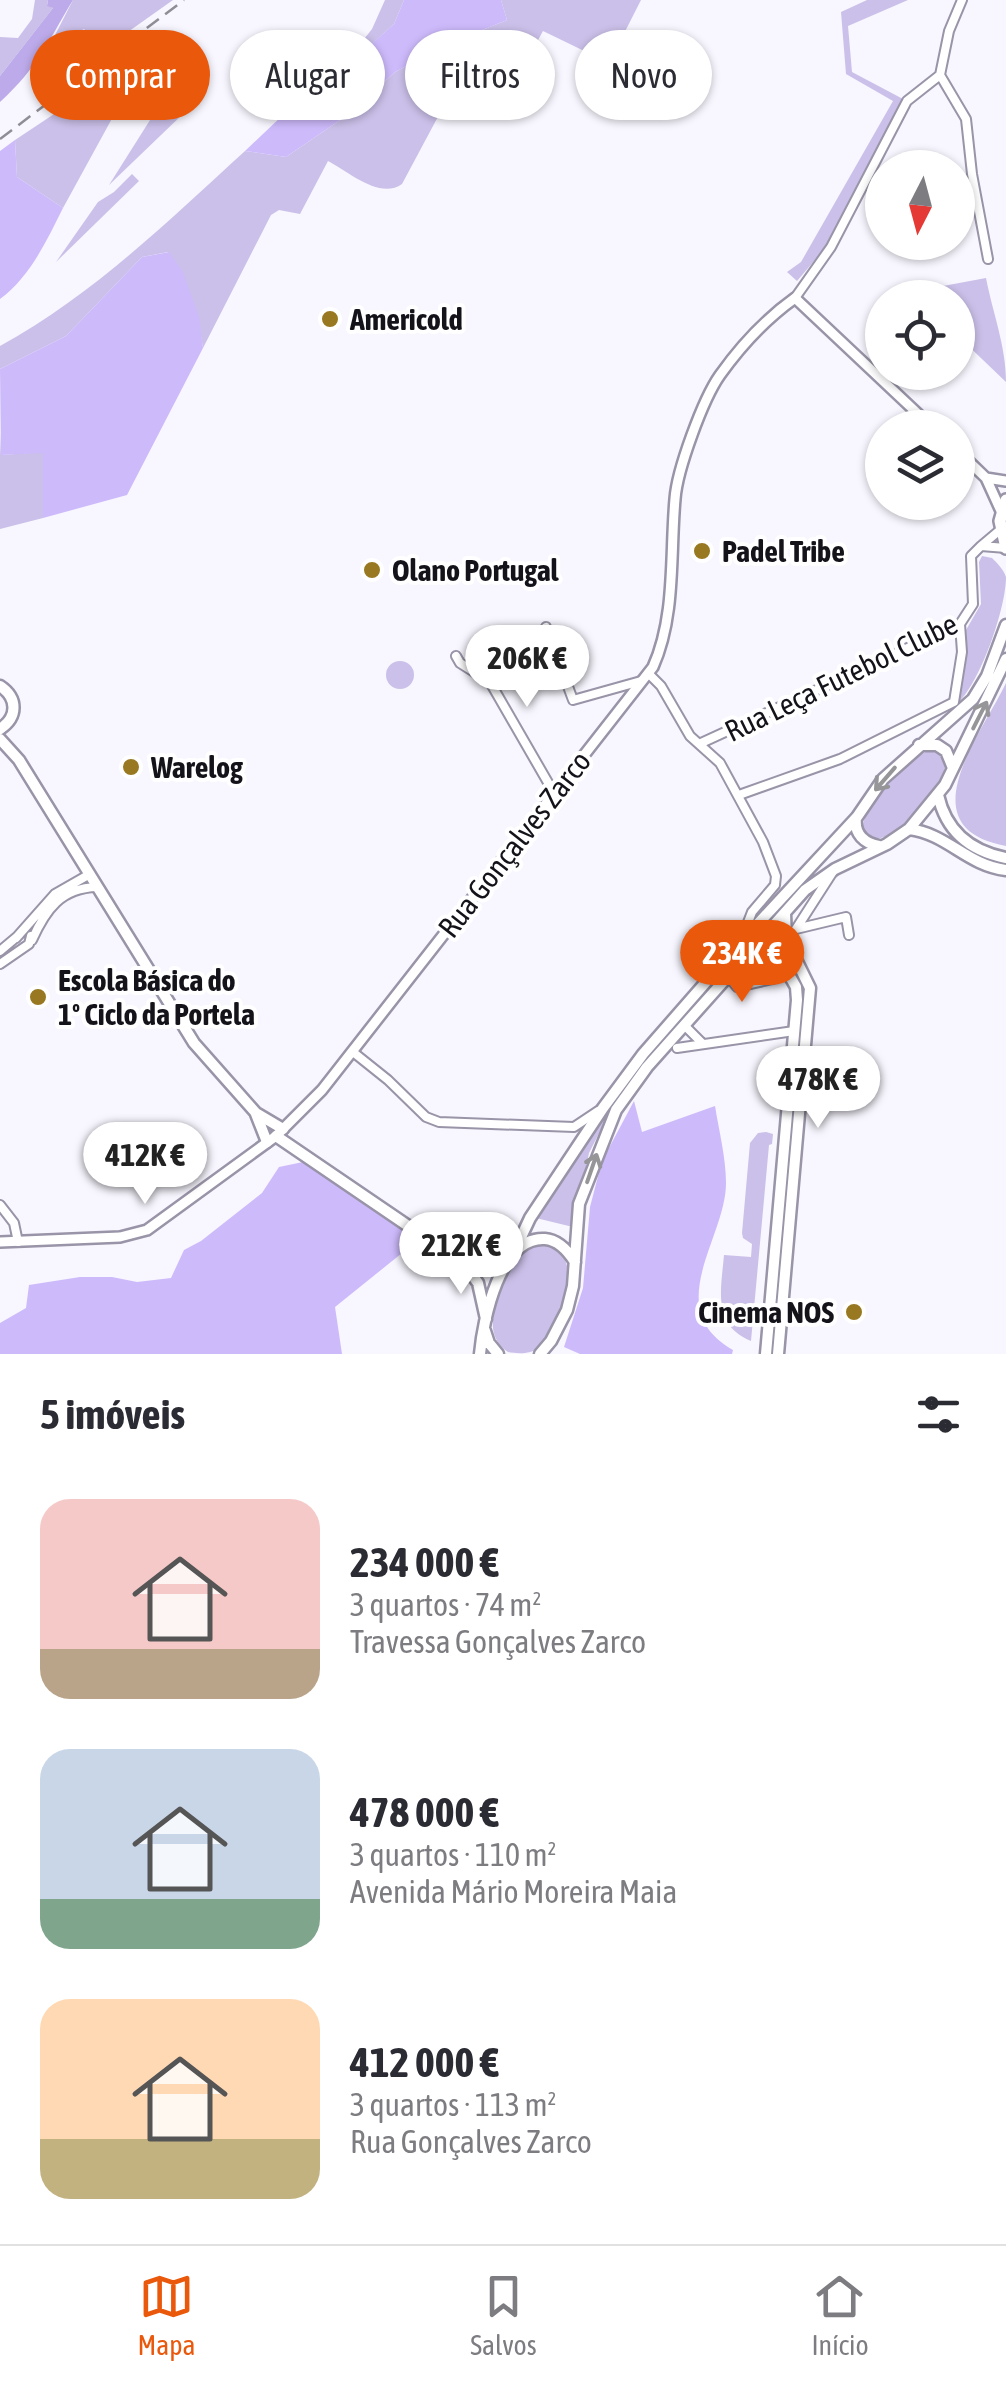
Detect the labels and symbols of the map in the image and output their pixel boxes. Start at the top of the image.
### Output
north arrow [865,150,975,260]
place label: Americold [349,302,463,336]
marker: Americold [319,308,341,330]
place label: Padel Tribe [722,534,845,568]
marker: Padel Tribe [691,540,713,562]
place label: Olano Portugal [392,553,560,587]
marker: Olano Portugal [361,559,383,581]
street label: Rua Leça Futebol Clube [719,606,963,748]
pin: 206K € [446,625,608,710]
one-way arrow [972,700,991,730]
street label: Rua Gonçalves Zarco [431,744,597,944]
place label: Warelog [150,750,243,784]
marker: Warelog [120,756,142,778]
one-way arrow [874,766,897,791]
pin: 234K € [661,920,823,1005]
place label: Escola Básica do 1º Ciclo da Portela [58,963,255,1031]
marker: Escola Básica do 1º Ciclo da Portela [27,986,49,1008]
pin: 478K € [737,1046,899,1131]
pin: 412K € [64,1122,226,1207]
one-way arrow [584,1154,602,1185]
pin: 212K € [380,1212,542,1297]
place label: Cinema NOS [698,1295,834,1329]
marker: Cinema NOS [843,1301,865,1323]

